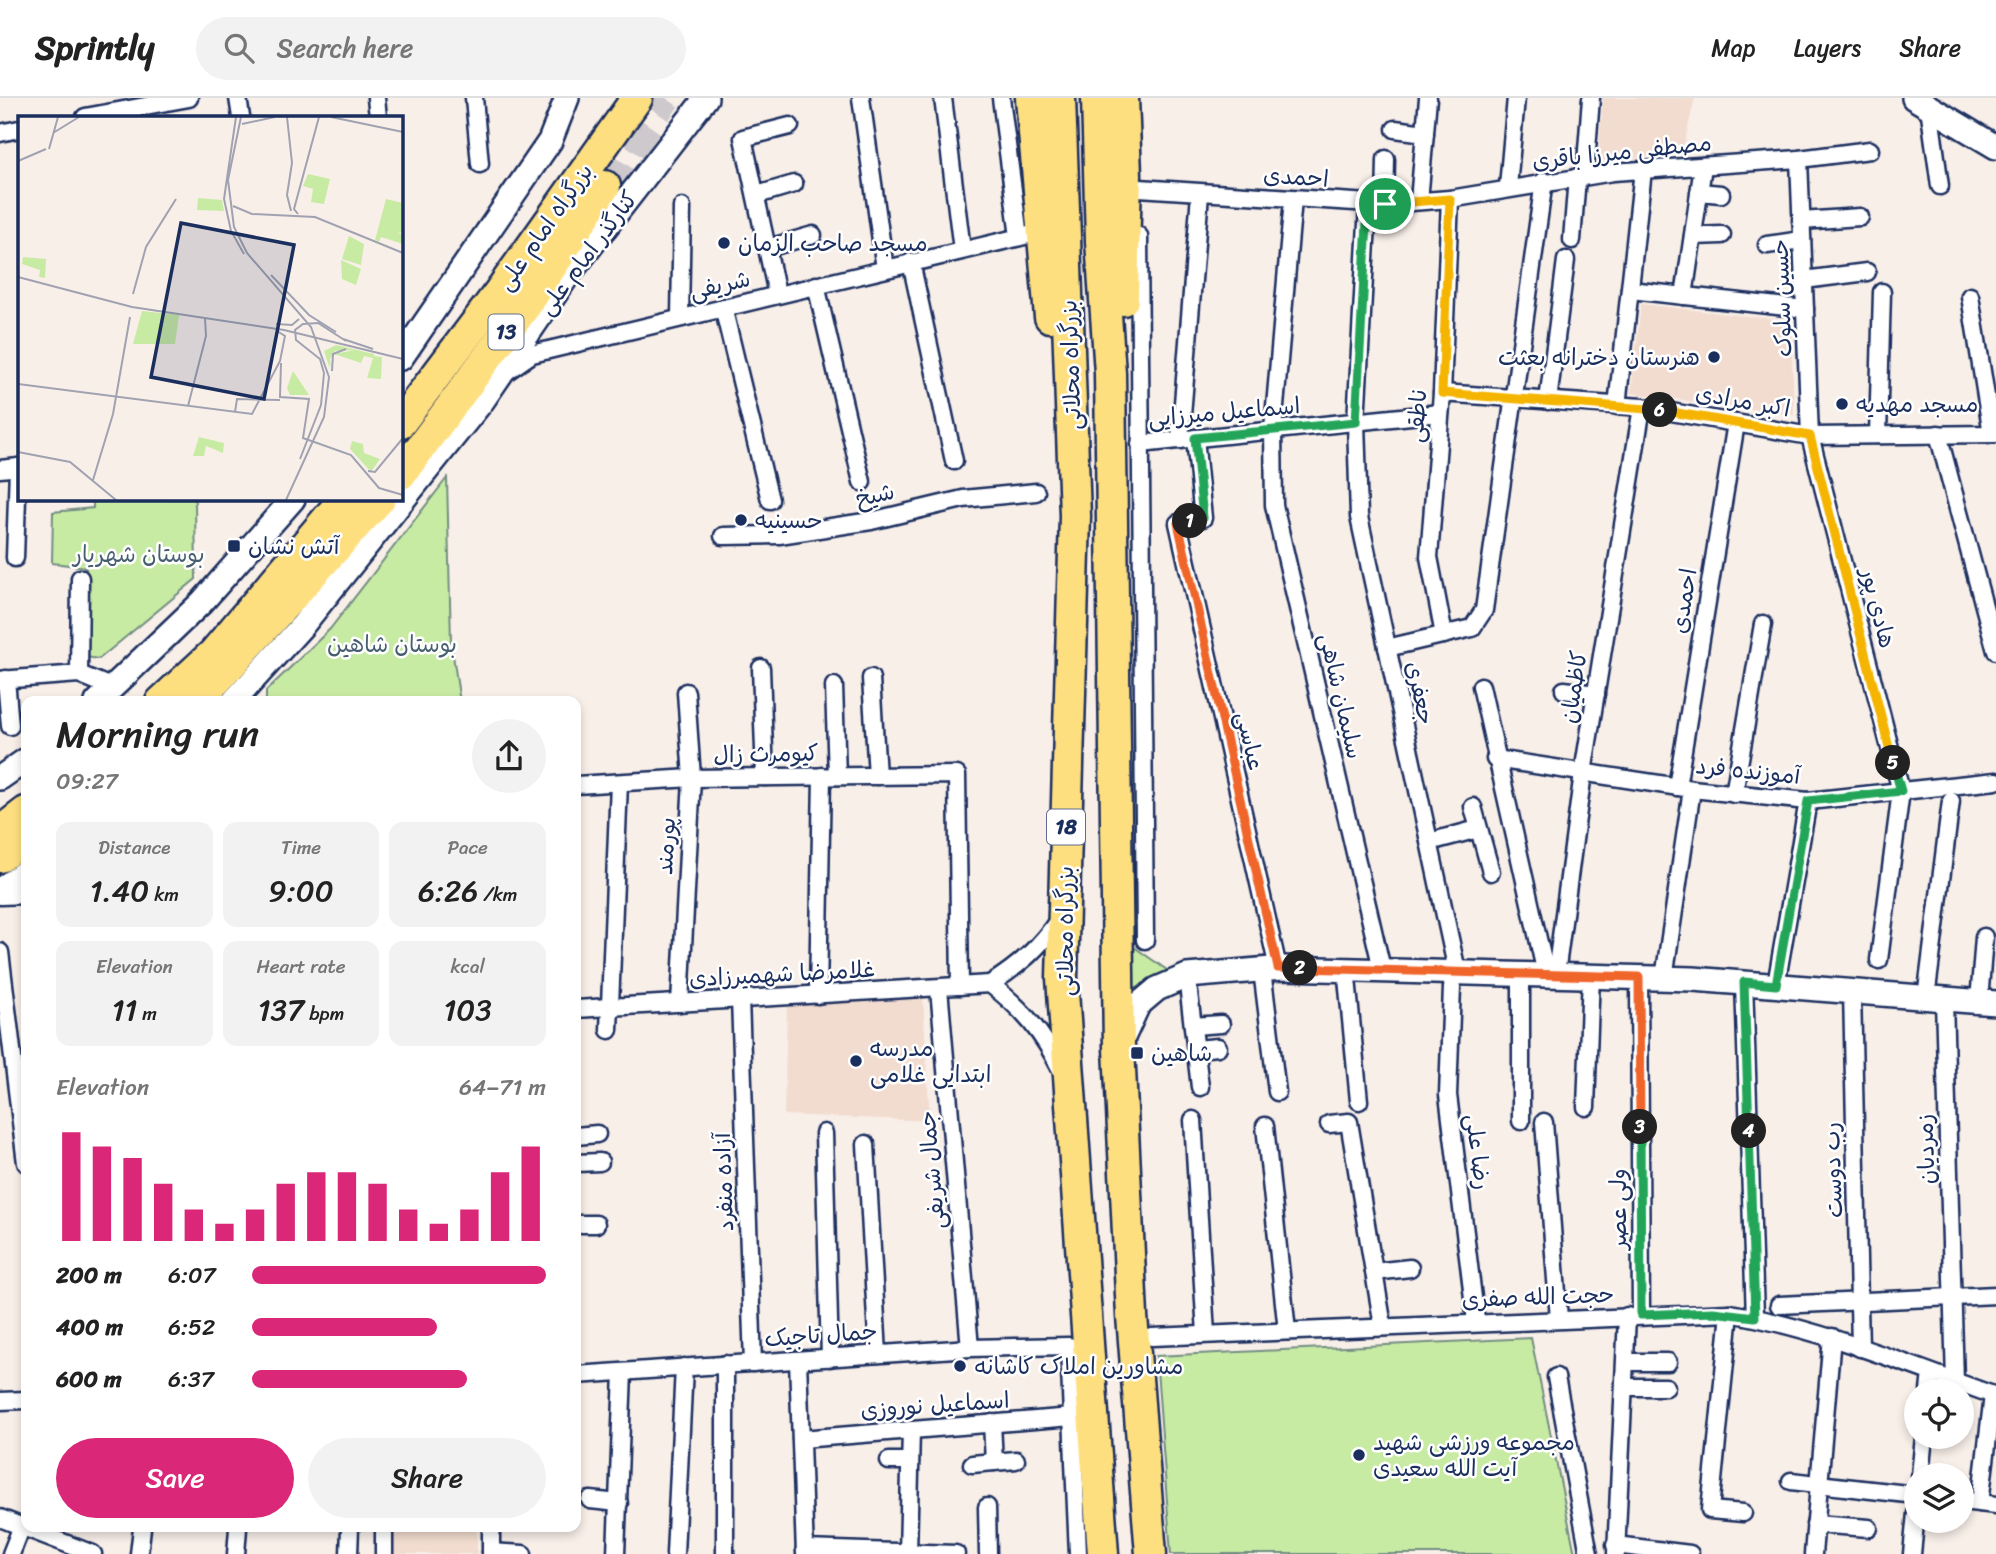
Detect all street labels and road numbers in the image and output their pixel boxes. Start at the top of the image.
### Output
street label: مصطفی میرزا باقری [1530,122,1714,182]
street label: بزرگراه امام علی [486,154,604,300]
street label: احمدی [1262,154,1330,200]
street label: کنارگذر امام علی [527,181,649,325]
street label: حسین سلوک [1759,238,1805,358]
street label: شریفی [685,258,755,312]
street label: بزرگراه محلاتی [1048,299,1094,431]
road number: 13 [489,314,524,350]
street label: اکبر مرادی [1692,372,1794,430]
street label: اسماعیل میرزایی [1146,385,1302,439]
street label: ناطقی [1395,388,1439,444]
street label: شیخ [852,471,898,519]
street label: هادی پور [1848,562,1908,652]
street label: احمدی [1659,565,1709,637]
street label: سلیمان شاهی [1307,629,1375,763]
street label: کاظمیان [1548,648,1600,726]
street label: جعفری [1393,657,1447,729]
street label: عباسی [1223,707,1277,775]
street label: کیومرث زال [713,733,819,775]
street label: آموزنده فرد [1694,745,1804,797]
road number: 18 [1047,810,1085,844]
street label: پورمند [644,816,688,876]
street label: بزرگراه محلاتی [1045,866,1086,996]
street label: غلامرضا شهمیرزادی [688,949,876,999]
street label: جمال شریفی [906,1109,958,1231]
street label: رضا علی [1453,1112,1503,1192]
street label: زمردیان [1904,1113,1948,1185]
street label: رب دوست [1811,1121,1855,1219]
street label: آزاده منفرد [702,1131,746,1232]
street label: ولی عصر [1598,1168,1639,1252]
street label: حجت الله صفری [1461,1274,1615,1320]
street label: جمال تاجیک [763,1311,879,1359]
street label: اسماعیل نوروزی [859,1379,1011,1431]

